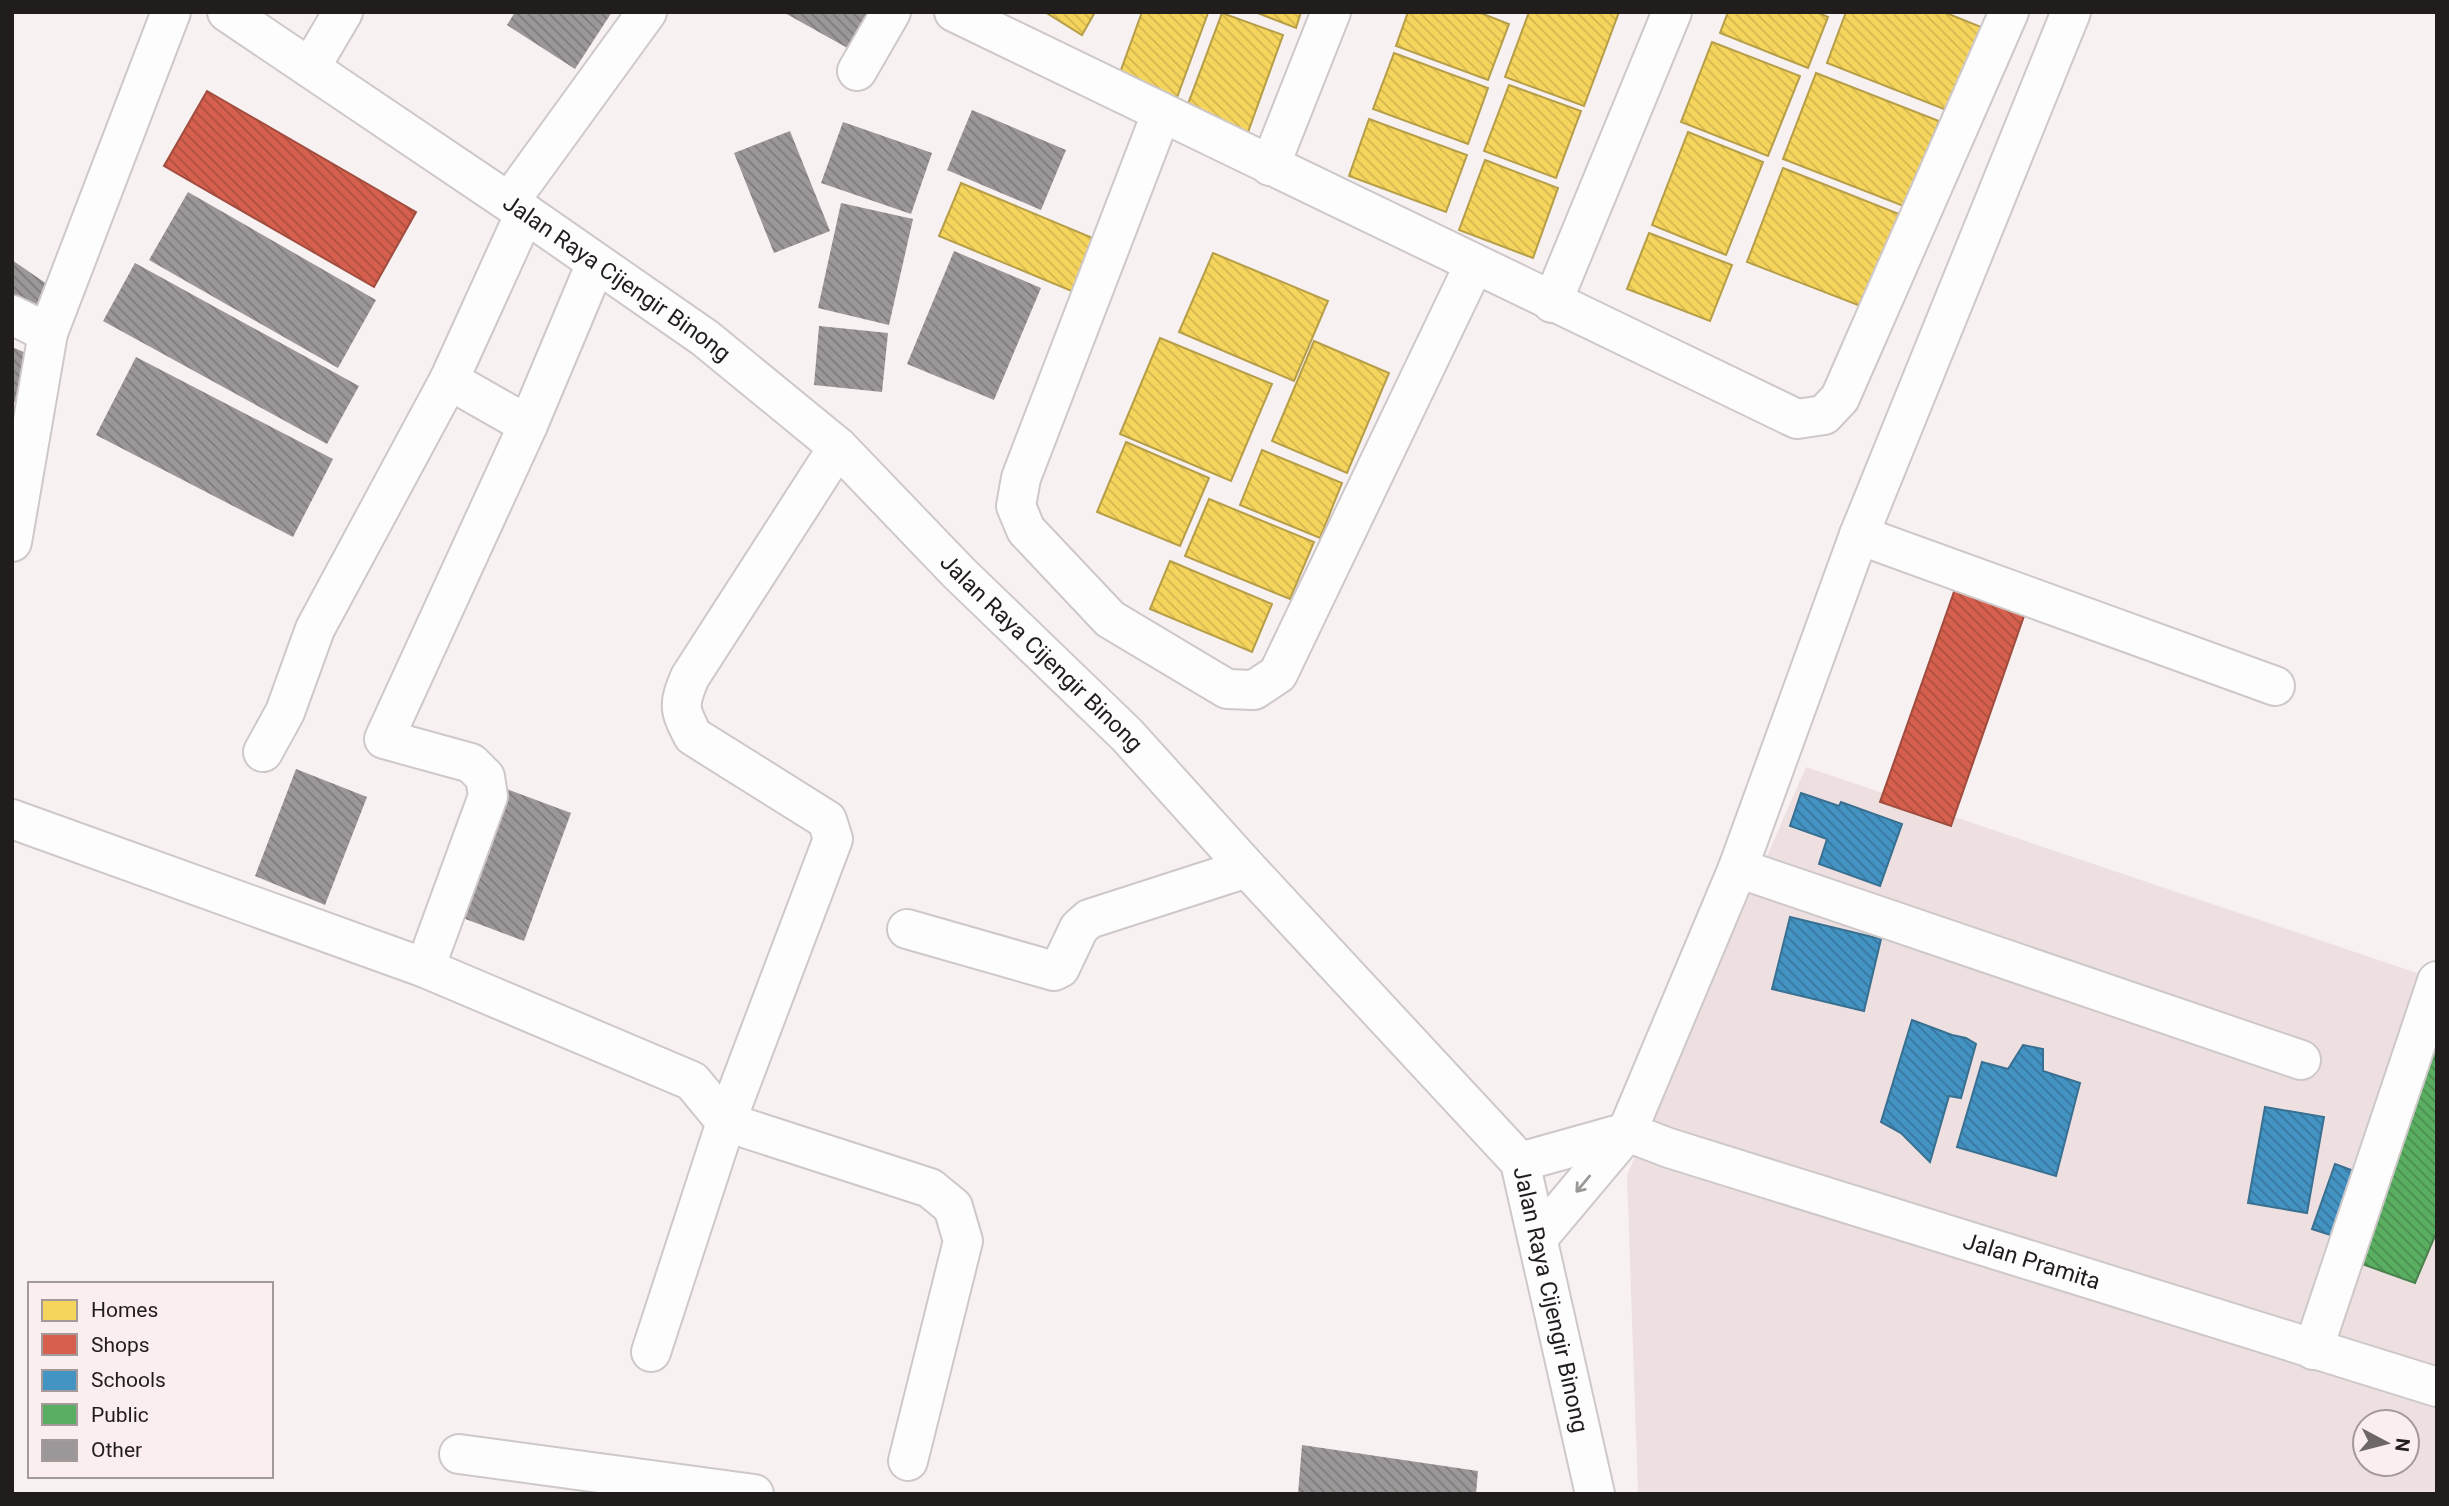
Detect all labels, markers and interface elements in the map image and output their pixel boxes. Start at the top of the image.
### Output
street label: Jalan Raya Cijengir Binong [498,189,736,367]
street label: Jalan Raya Cijengir Binong [934,549,1148,757]
street label: Jalan Raya Cijengir Binong [1507,1164,1594,1435]
one-way arrow [1575,1175,1591,1193]
street label: Jalan Pramita [1960,1227,2103,1295]
legend [28,1282,273,1478]
text: Homes [91,1298,158,1322]
text: Shops [91,1333,150,1357]
text: Schools [91,1368,166,1392]
text: Public [91,1403,149,1427]
north arrow [2351,1408,2421,1478]
text: N [2390,1437,2415,1453]
text: Other [91,1438,142,1462]

